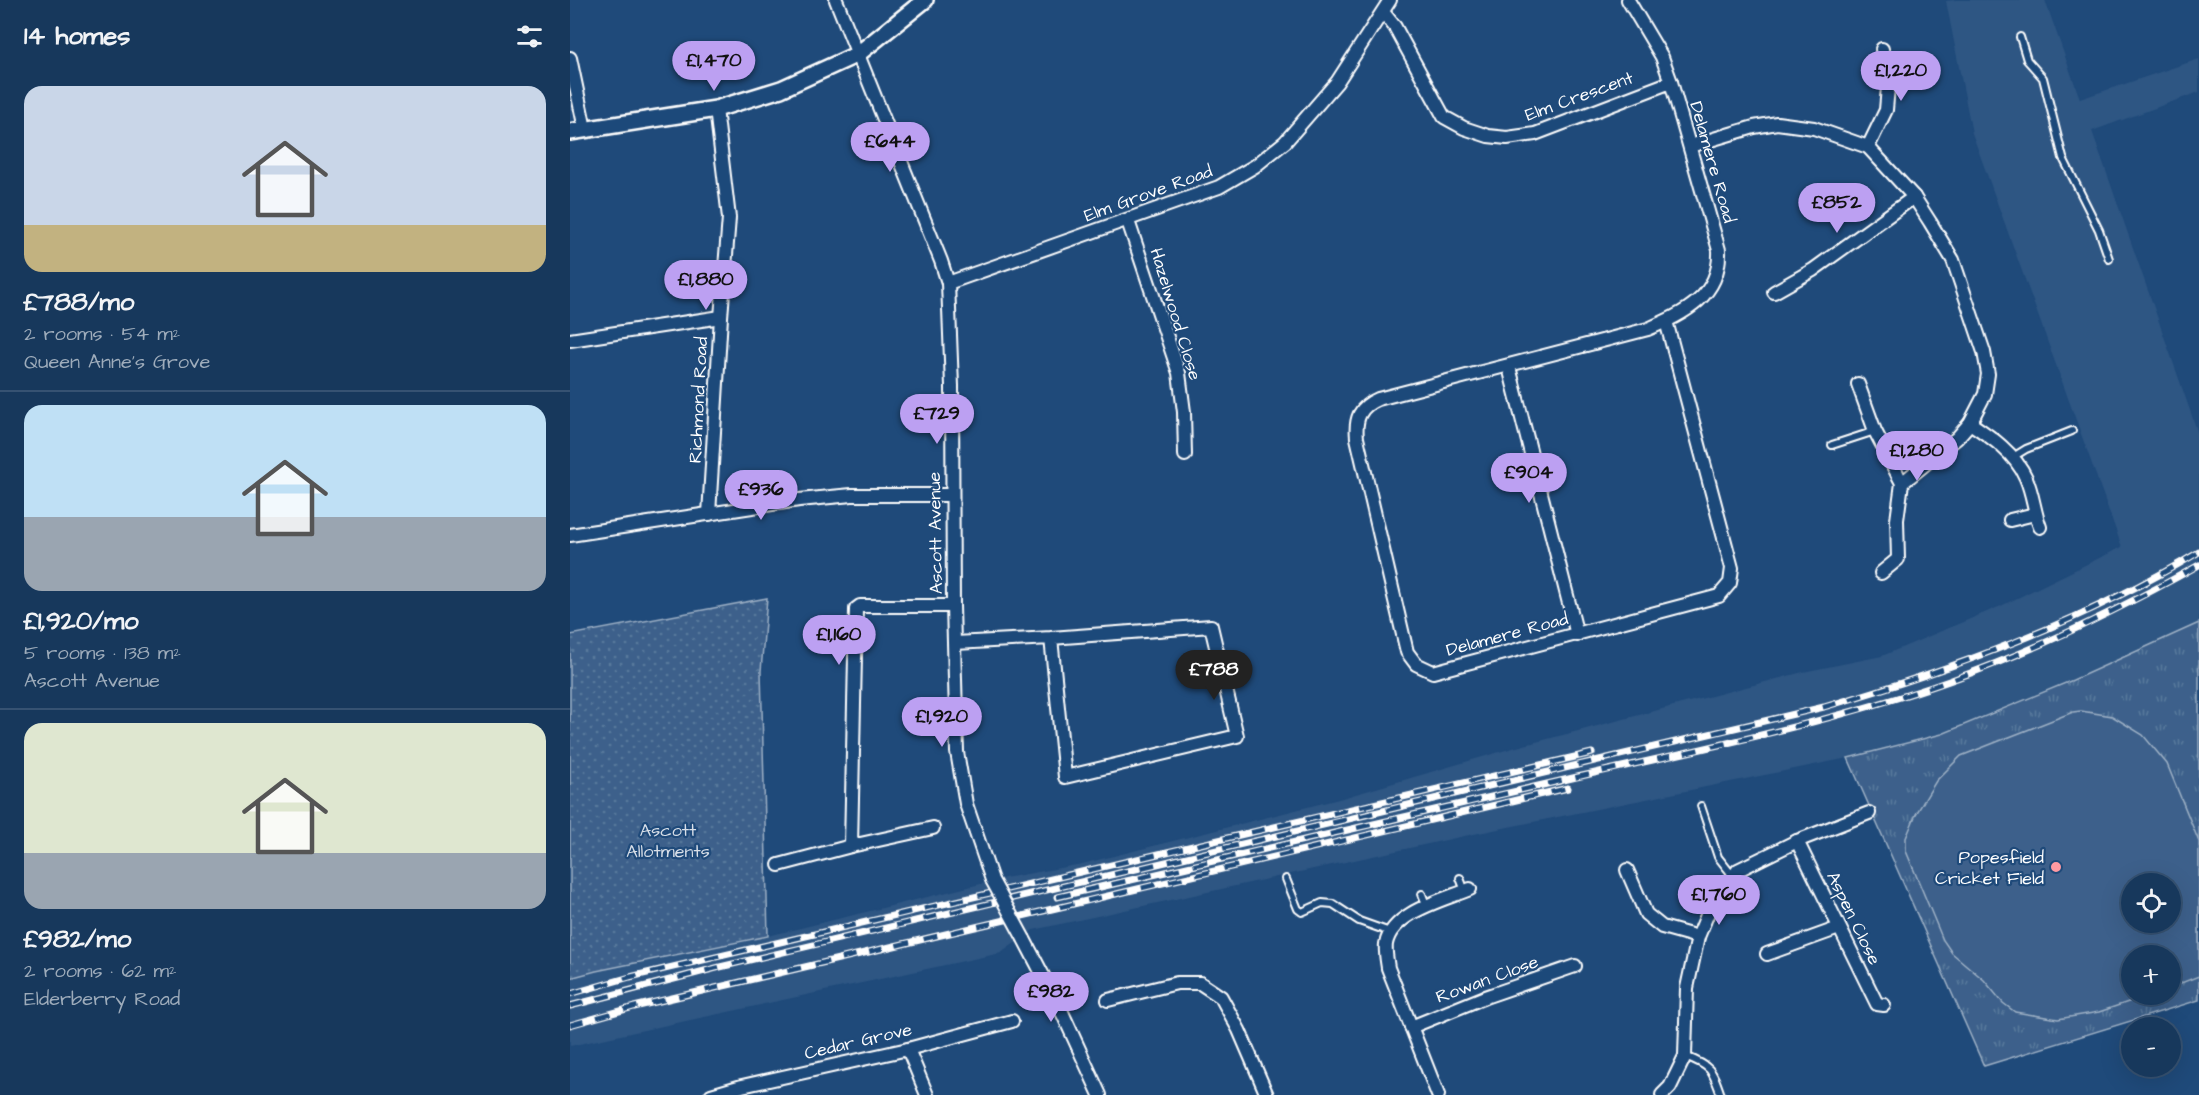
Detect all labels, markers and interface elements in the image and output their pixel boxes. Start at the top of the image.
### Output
text: 14 homes [24,18,130,54]
icon: filters [513,20,546,53]
pin: £1,470 [665,41,763,92]
text: £1,470 [686,46,742,74]
pin: £1,220 [1852,51,1950,102]
text: £1,220 [1875,56,1927,84]
street label: Elm Crescent [1522,65,1637,128]
street label: Delamere Road [1683,98,1742,226]
pin: £644 [854,122,926,173]
icon: home [231,125,339,233]
text: £644 [865,127,915,155]
street label: Elm Grove Road [1081,159,1216,228]
pin: £852 [1801,183,1873,234]
text: £852 [1812,188,1862,216]
street label: Hazelwood Close [1144,245,1208,384]
pin: £1,880 [657,260,755,311]
text: £1,880 [678,265,734,293]
text: £788/mo [24,284,134,320]
text: 2 rooms · 54 m² [24,320,180,348]
street label: Richmond Road [683,336,714,464]
text: Queen Anne's Grove [24,348,210,376]
pin: £729 [901,394,973,445]
text: £729 [914,399,960,427]
pin: £1,280 [1868,431,1966,482]
text: £1,280 [1890,436,1944,464]
icon: home [231,444,339,552]
pin: £904 [1493,453,1565,504]
text: £904 [1505,458,1553,486]
pin: £936 [725,470,797,521]
street label: Ascott Avenue [922,471,949,594]
text: £936 [739,475,783,503]
text: £1,920/mo [24,603,139,639]
street label: Delamere Road [1443,606,1571,663]
pin: £1,160 [790,615,888,666]
text: £1,160 [817,620,861,648]
text: 5 rooms · 138 m² [24,639,181,667]
pin: £788 [1178,650,1250,701]
text: £788 [1189,655,1239,683]
text: Ascott Avenue [24,667,160,695]
pin: £1,920 [893,697,991,748]
text: £1,920 [916,702,968,730]
icon: home [231,762,339,870]
park label: Ascott Allotments [626,818,710,864]
place label: Popesfield Cricket Field [1935,845,2044,891]
marker: Popesfield Cricket Field [2049,860,2063,874]
street label: Aspen Close [1820,867,1887,969]
map controls [2121,873,2181,1077]
button: locate [2121,873,2181,933]
pin: £1,760 [1670,875,1768,926]
text: £1,760 [1692,880,1746,908]
text: £982/mo [24,921,131,957]
button: + [2121,945,2181,1005]
street label: Rowan Close [1432,949,1542,1010]
text: 2 rooms · 62 m² [24,957,176,985]
pin: £982 [1015,972,1087,1023]
text: £982 [1028,977,1074,1005]
text: Elderberry Road [24,985,180,1013]
street label: Cedar Grove [802,1017,915,1066]
button: − [2121,1017,2181,1077]

